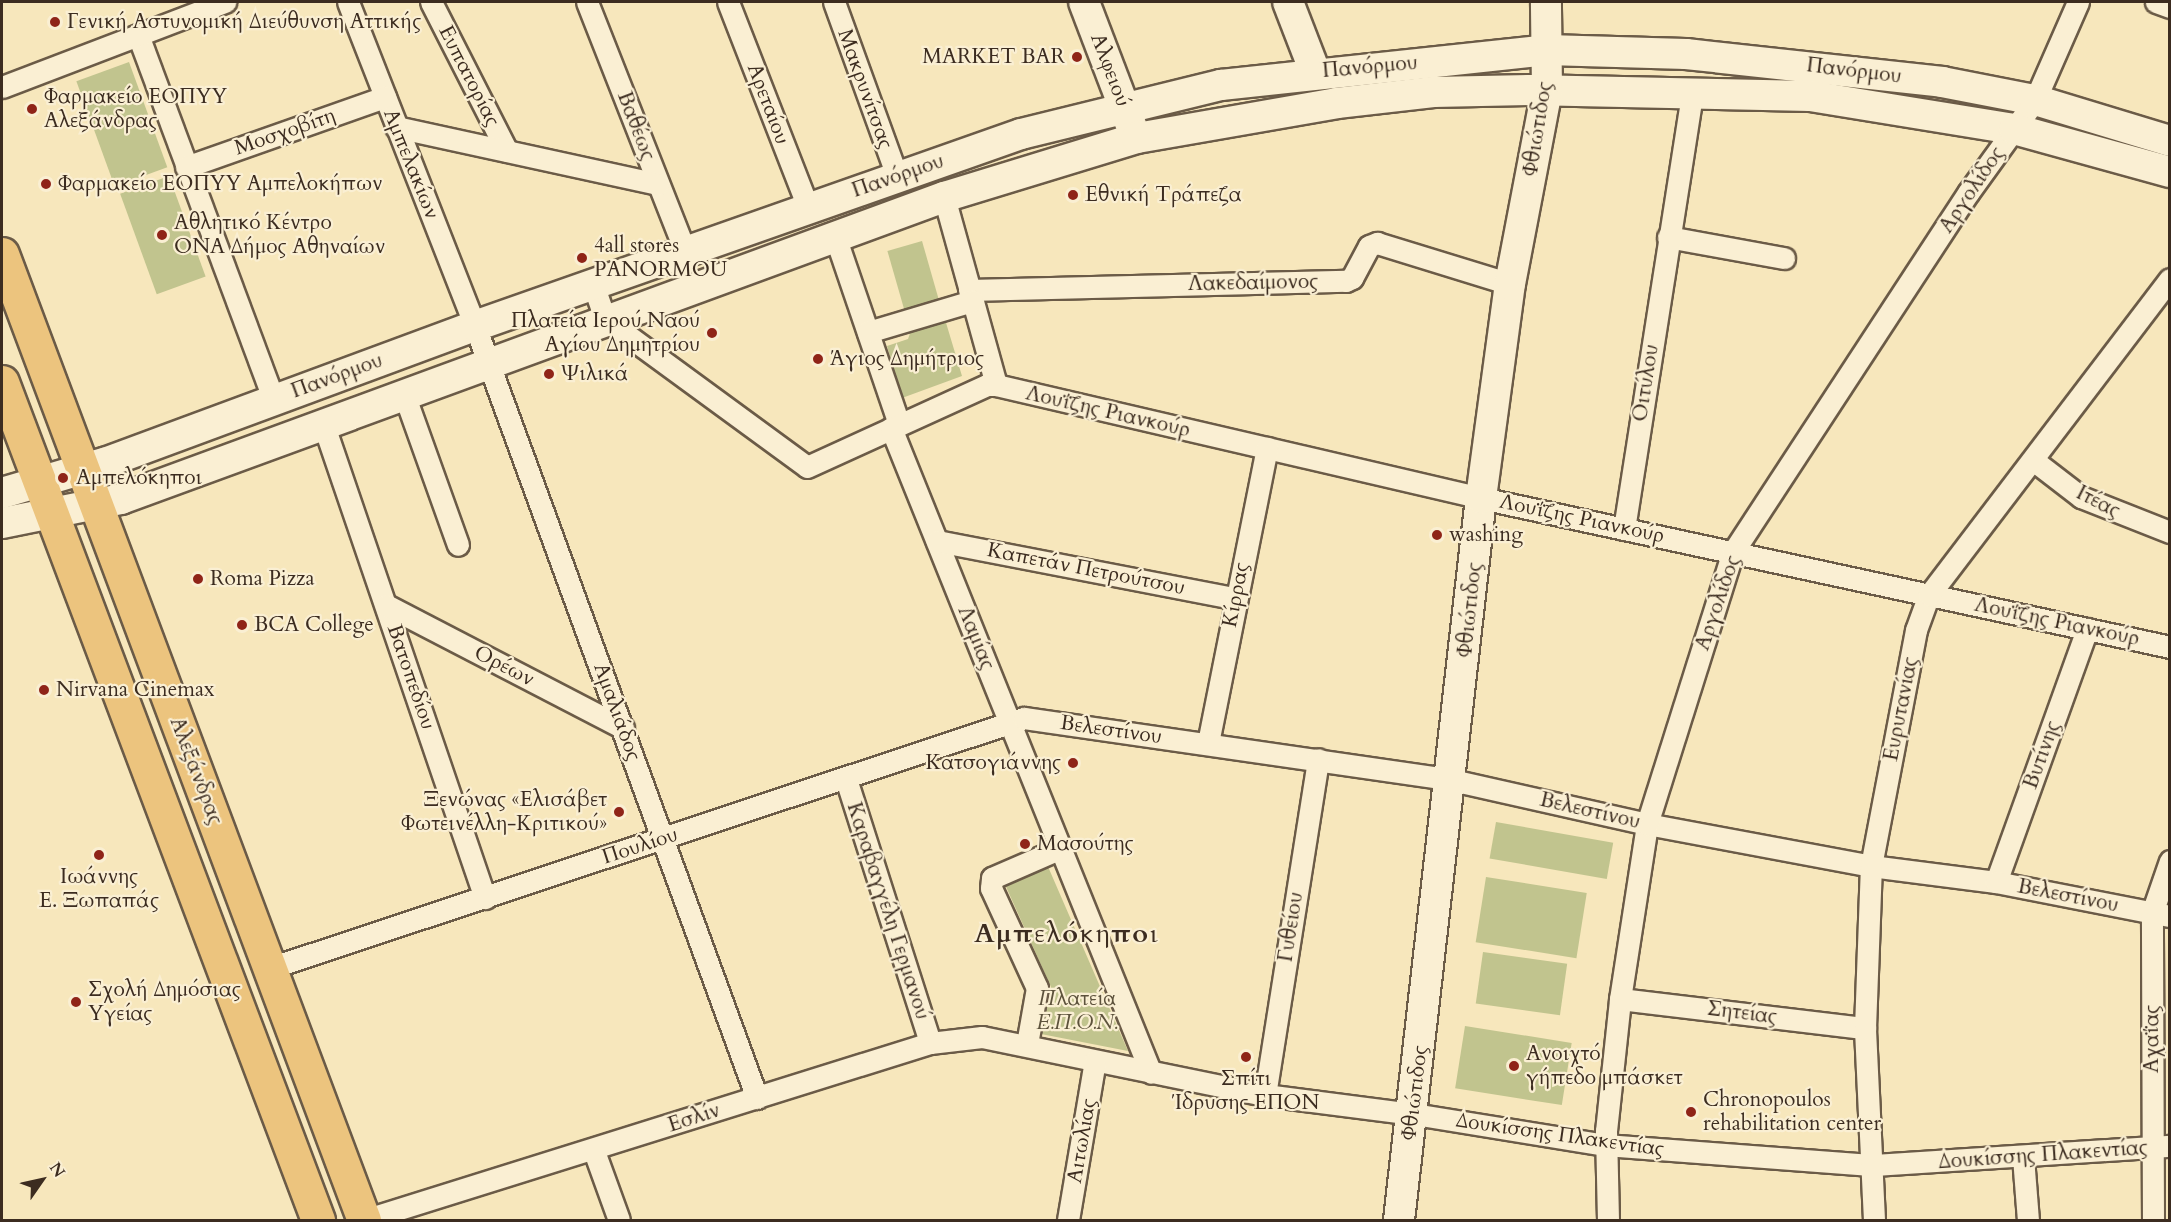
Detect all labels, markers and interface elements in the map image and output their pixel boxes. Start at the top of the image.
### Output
place label: Γενική Αστυνομική Διεύθυνση Αττικής [67,9,421,35]
marker: Γενική Αστυνομική Διεύθυνση Αττικής [48,15,62,29]
street label: Ευπατορίας [433,21,505,131]
street label: Μακρυνίτσας [832,26,898,152]
street label: Αλφειού [1085,30,1135,110]
place label: MARKET BAR [922,44,1065,70]
marker: MARKET BAR [1070,50,1084,64]
street label: Πανόρμου [1321,50,1419,84]
street label: Πανόρμου [1805,53,1903,89]
street label: Αρεταίου [741,60,795,148]
street label: Φθιώτιδος [1518,80,1558,178]
place label: Φαρμακείο ΕΟΠΥΥ Αλεξάνδρας [44,84,227,134]
street label: Βαθέως [611,88,661,164]
marker: Φαρμακείο ΕΟΠΥΥ Αλεξάνδρας [25,102,39,116]
street label: Μοσχοβίτη [231,103,339,161]
street label: Αμπελακίων [377,105,445,223]
street label: Αργολίδος [1934,142,2010,238]
street label: Πανόρμου [849,149,947,203]
place label: Φαρμακείο ΕΟΠΥΥ Αμπελοκήπων [58,171,383,197]
marker: Φαρμακείο ΕΟΠΥΥ Αμπελοκήπων [39,177,53,191]
place label: Εθνική Τράπεζα [1085,182,1241,208]
marker: Εθνική Τράπεζα [1066,188,1080,202]
place label: Αθλητικό Κέντρο ΟΝΑ Δήμος Αθηναίων [174,210,385,260]
marker: Αθλητικό Κέντρο ΟΝΑ Δήμος Αθηναίων [155,228,169,242]
place label: 4all stores PANORMOU [594,233,727,283]
marker: 4all stores PANORMOU [575,251,589,265]
street label: Λακεδαίμονος [1188,269,1318,297]
place label: Πλατεία Ιερού Ναού Αγίου Δημητρίου [511,308,700,358]
marker: Πλατεία Ιερού Ναού Αγίου Δημητρίου [705,326,719,340]
street label: Οιτύλου [1627,342,1665,424]
place label: Άγιος Δημήτριος [830,346,984,372]
street label: Πανόρμου [288,348,386,404]
marker: Άγιος Δημήτριος [811,352,825,366]
place label: Ψιλικά [561,361,629,387]
marker: Ψιλικά [542,367,556,381]
street label: Λουΐζης Ριανκούρ [1023,381,1193,443]
place label: Αμπελόκηποι [76,465,202,491]
marker: Αμπελόκηποι [54,469,72,487]
street label: Ιτέας [2072,480,2124,524]
street label: Λουΐζης Ριανκούρ [1497,489,1667,549]
place label: washing [1449,522,1523,548]
marker: washing [1430,528,1444,542]
street label: Καπετάν Πετρούτσου [985,537,1187,601]
street label: Αργολίδος [1690,552,1746,654]
street label: Κίρρας [1217,560,1255,630]
street label: Φθιώτιδος [1452,561,1488,659]
place label: Roma Pizza [210,566,315,592]
marker: Roma Pizza [191,572,205,586]
street label: Λουΐζης Ριανκούρ [1972,592,2142,652]
street label: Λαμίας [952,602,1000,674]
place label: BCA College [254,612,374,638]
marker: BCA College [235,618,249,632]
street label: Βατοπεδίου [381,621,441,733]
street label: Ορέων [470,640,538,692]
street label: Ευρυτανίας [1879,655,1923,763]
street label: Αμαλιάδος [588,660,646,764]
place label: Nirvana Cinemax [56,677,215,703]
marker: Nirvana Cinemax [37,683,51,697]
street label: Βελεστίνου [1059,710,1163,750]
street label: Αλεξάνδρας [164,714,228,828]
street label: Βυτίνης [2018,718,2066,792]
place label: Κατσογιάννης [926,750,1061,776]
marker: Κατσογιάννης [1066,756,1080,770]
place label: Ξενώνας «Ελισάβετ Φωτεινέλλη-Κριτικού» [401,787,607,837]
street label: Βελεστίνου [1537,787,1643,835]
street label: Καραβαγγέλη Γερμανού [841,799,935,1023]
marker: Ξενώνας «Ελισάβετ Φωτεινέλλη-Κριτικού» [612,805,626,819]
street label: Πουλίου [599,822,681,870]
place label: Μασούτης [1037,831,1133,857]
marker: Μασούτης [1018,837,1032,851]
marker: Ιωάννης Ε. Ξωπαπάς [92,848,106,862]
place label: Ιωάννης Ε. Ξωπαπάς [39,864,159,914]
street label: Βελεστίνου [2015,874,2121,918]
street label: Γυθείου [1273,890,1309,964]
district label: Αμπελόκηποι [974,918,1160,950]
place label: Σχολή Δημόσιας Υγείας [88,977,241,1027]
park label: Πλατεία Ε.Π.Ο.Ν. [1036,986,1118,1036]
marker: Σχολή Δημόσιας Υγείας [69,995,83,1009]
street label: Σητείας [1706,996,1778,1030]
street label: Αχαΐας [2139,1005,2165,1073]
place label: Ανοιχτό γήπεδο μπάσκετ [1526,1041,1683,1091]
street label: Φθιώτιδος [1397,1044,1433,1142]
marker: Σπίτι Ίδρυσης ΕΠΟΝ [1239,1050,1253,1064]
marker: Ανοιχτό γήπεδο μπάσκετ [1507,1059,1521,1073]
place label: Σπίτι Ίδρυσης ΕΠΟΝ [1173,1066,1319,1116]
place label: Chronopoulos rehabilitation center [1703,1087,1881,1137]
street label: Αιτωλίας [1062,1097,1102,1185]
street label: Εσλίν [665,1098,723,1138]
marker: Chronopoulos rehabilitation center [1684,1105,1698,1119]
street label: Δουκίσσης Πλακεντίας [1454,1108,1666,1162]
street label: Δουκίσσης Πλακεντίας [1938,1135,2148,1175]
north arrow [12,1150,72,1210]
text: N [44,1158,70,1182]

